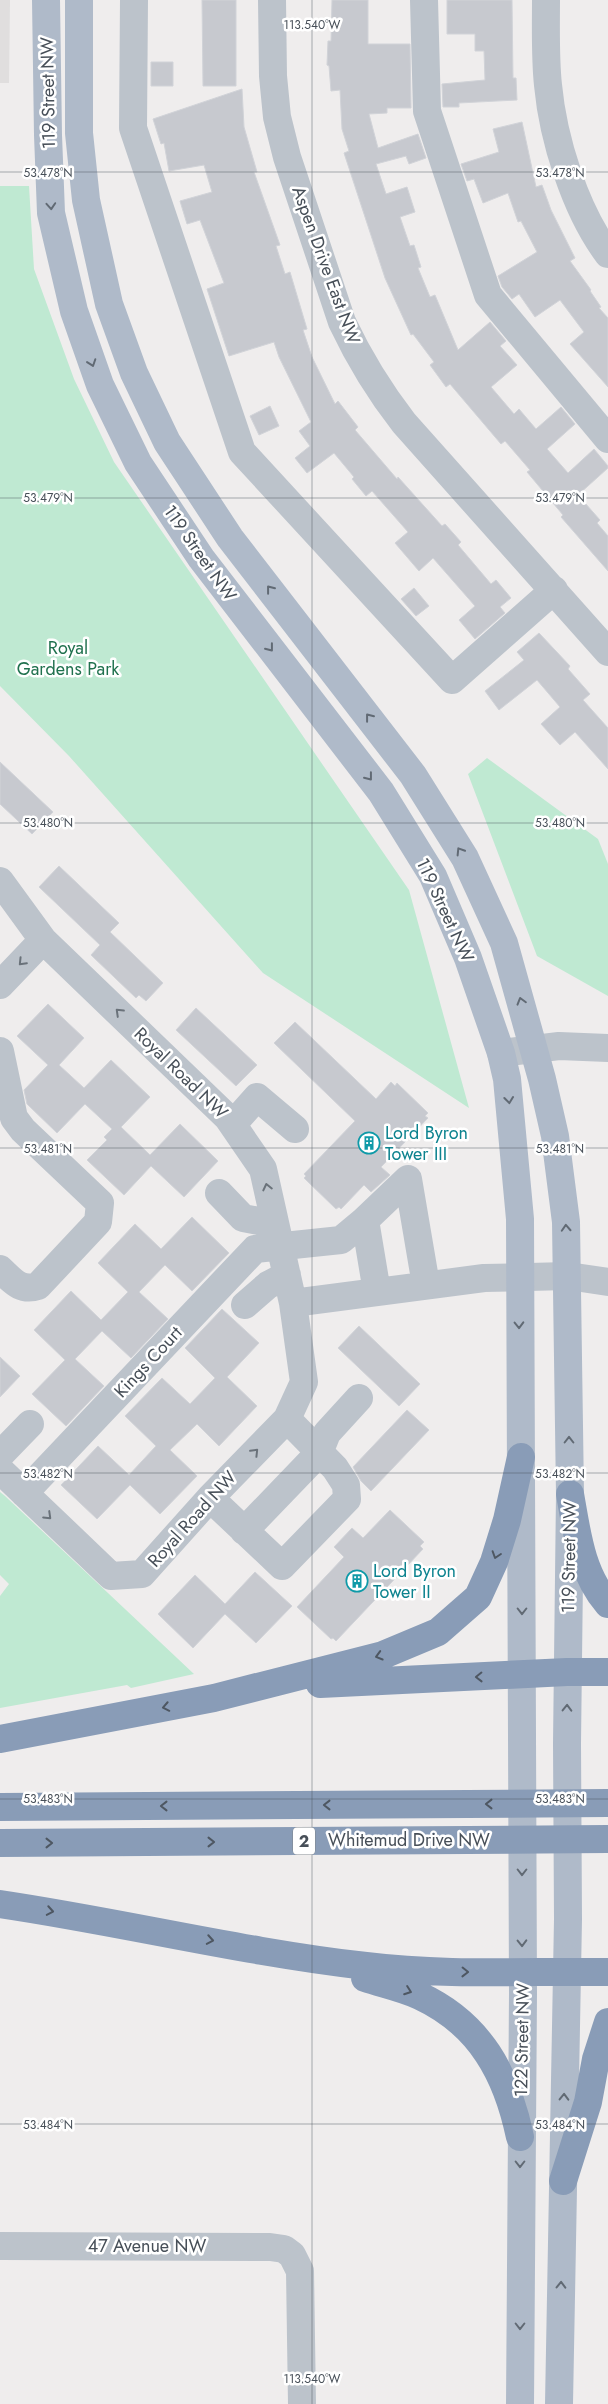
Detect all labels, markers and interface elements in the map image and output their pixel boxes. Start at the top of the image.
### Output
text: 113.540°W [284,16,341,34]
street label: 119 Street NW [34,37,62,149]
text: 53.478°N [23,164,73,182]
text: 53.478°N [535,164,585,182]
street label: Aspen Drive East NW [285,182,367,348]
one-way arrow [46,202,57,210]
one-way arrow [86,358,96,367]
text: 53.479°N [23,489,73,507]
text: 53.479°N [535,489,585,507]
street label: 119 Street NW [157,500,243,607]
one-way arrow [267,586,275,595]
park label: Royal Gardens Park [17,635,119,682]
one-way arrow [264,642,273,652]
one-way arrow [366,714,374,723]
one-way arrow [363,771,372,781]
text: 53.480°N [23,814,73,832]
text: 53.480°N [535,814,585,832]
one-way arrow [457,848,467,857]
street label: 119 Street NW [410,854,481,966]
one-way arrow [19,957,28,966]
one-way arrow [517,998,527,1006]
one-way arrow [115,1009,124,1018]
street label: Royal Road NW [128,1021,234,1125]
one-way arrow [503,1097,514,1105]
place label: Lord Byron Tower III [385,1120,468,1167]
building icon: Lord Byron Tower III [357,1131,381,1155]
text: 53.481°N [24,1140,72,1158]
text: 53.481°N [536,1140,584,1158]
one-way arrow [262,1182,273,1191]
one-way arrow [561,1223,572,1231]
street label: Kings Court [108,1320,188,1404]
one-way arrow [514,1322,524,1330]
one-way arrow [564,1435,574,1443]
one-way arrow [249,1448,258,1457]
text: 53.482°N [23,1465,73,1483]
street label: Royal Road NW [142,1465,243,1573]
text: 53.482°N [535,1465,585,1483]
street label: 119 Street NW [555,1501,583,1613]
one-way arrow [42,1510,51,1519]
one-way arrow [492,1550,502,1559]
place label: Lord Byron Tower II [373,1558,456,1605]
building icon: Lord Byron Tower II [345,1569,369,1593]
one-way arrow [517,1607,527,1615]
one-way arrow [376,1650,384,1660]
one-way arrow [474,1671,482,1682]
one-way arrow [162,1701,171,1712]
one-way arrow [562,1704,573,1712]
text: 53.483°N [23,1790,73,1808]
text: 53.483°N [535,1790,585,1808]
one-way arrow [485,1799,493,1809]
one-way arrow [323,1800,330,1810]
one-way arrow [160,1801,168,1811]
street label: Whitemud Drive NW [328,1827,490,1853]
road number: 2 [293,1828,315,1854]
one-way arrow [208,1837,215,1847]
one-way arrow [45,1838,53,1848]
one-way arrow [517,1868,527,1876]
one-way arrow [46,1906,55,1916]
one-way arrow [206,1935,214,1945]
one-way arrow [517,1940,527,1948]
one-way arrow [461,1967,469,1978]
street label: 122 Street NW [508,1983,536,2097]
one-way arrow [403,1985,412,1995]
one-way arrow [559,2093,569,2100]
text: 53.484°N [23,2116,73,2134]
text: 53.484°N [535,2116,585,2134]
one-way arrow [515,2160,525,2168]
street label: 47 Avenue NW [88,2233,206,2259]
one-way arrow [556,2281,566,2289]
one-way arrow [515,2323,525,2331]
text: 113.540°W [284,2370,341,2388]

